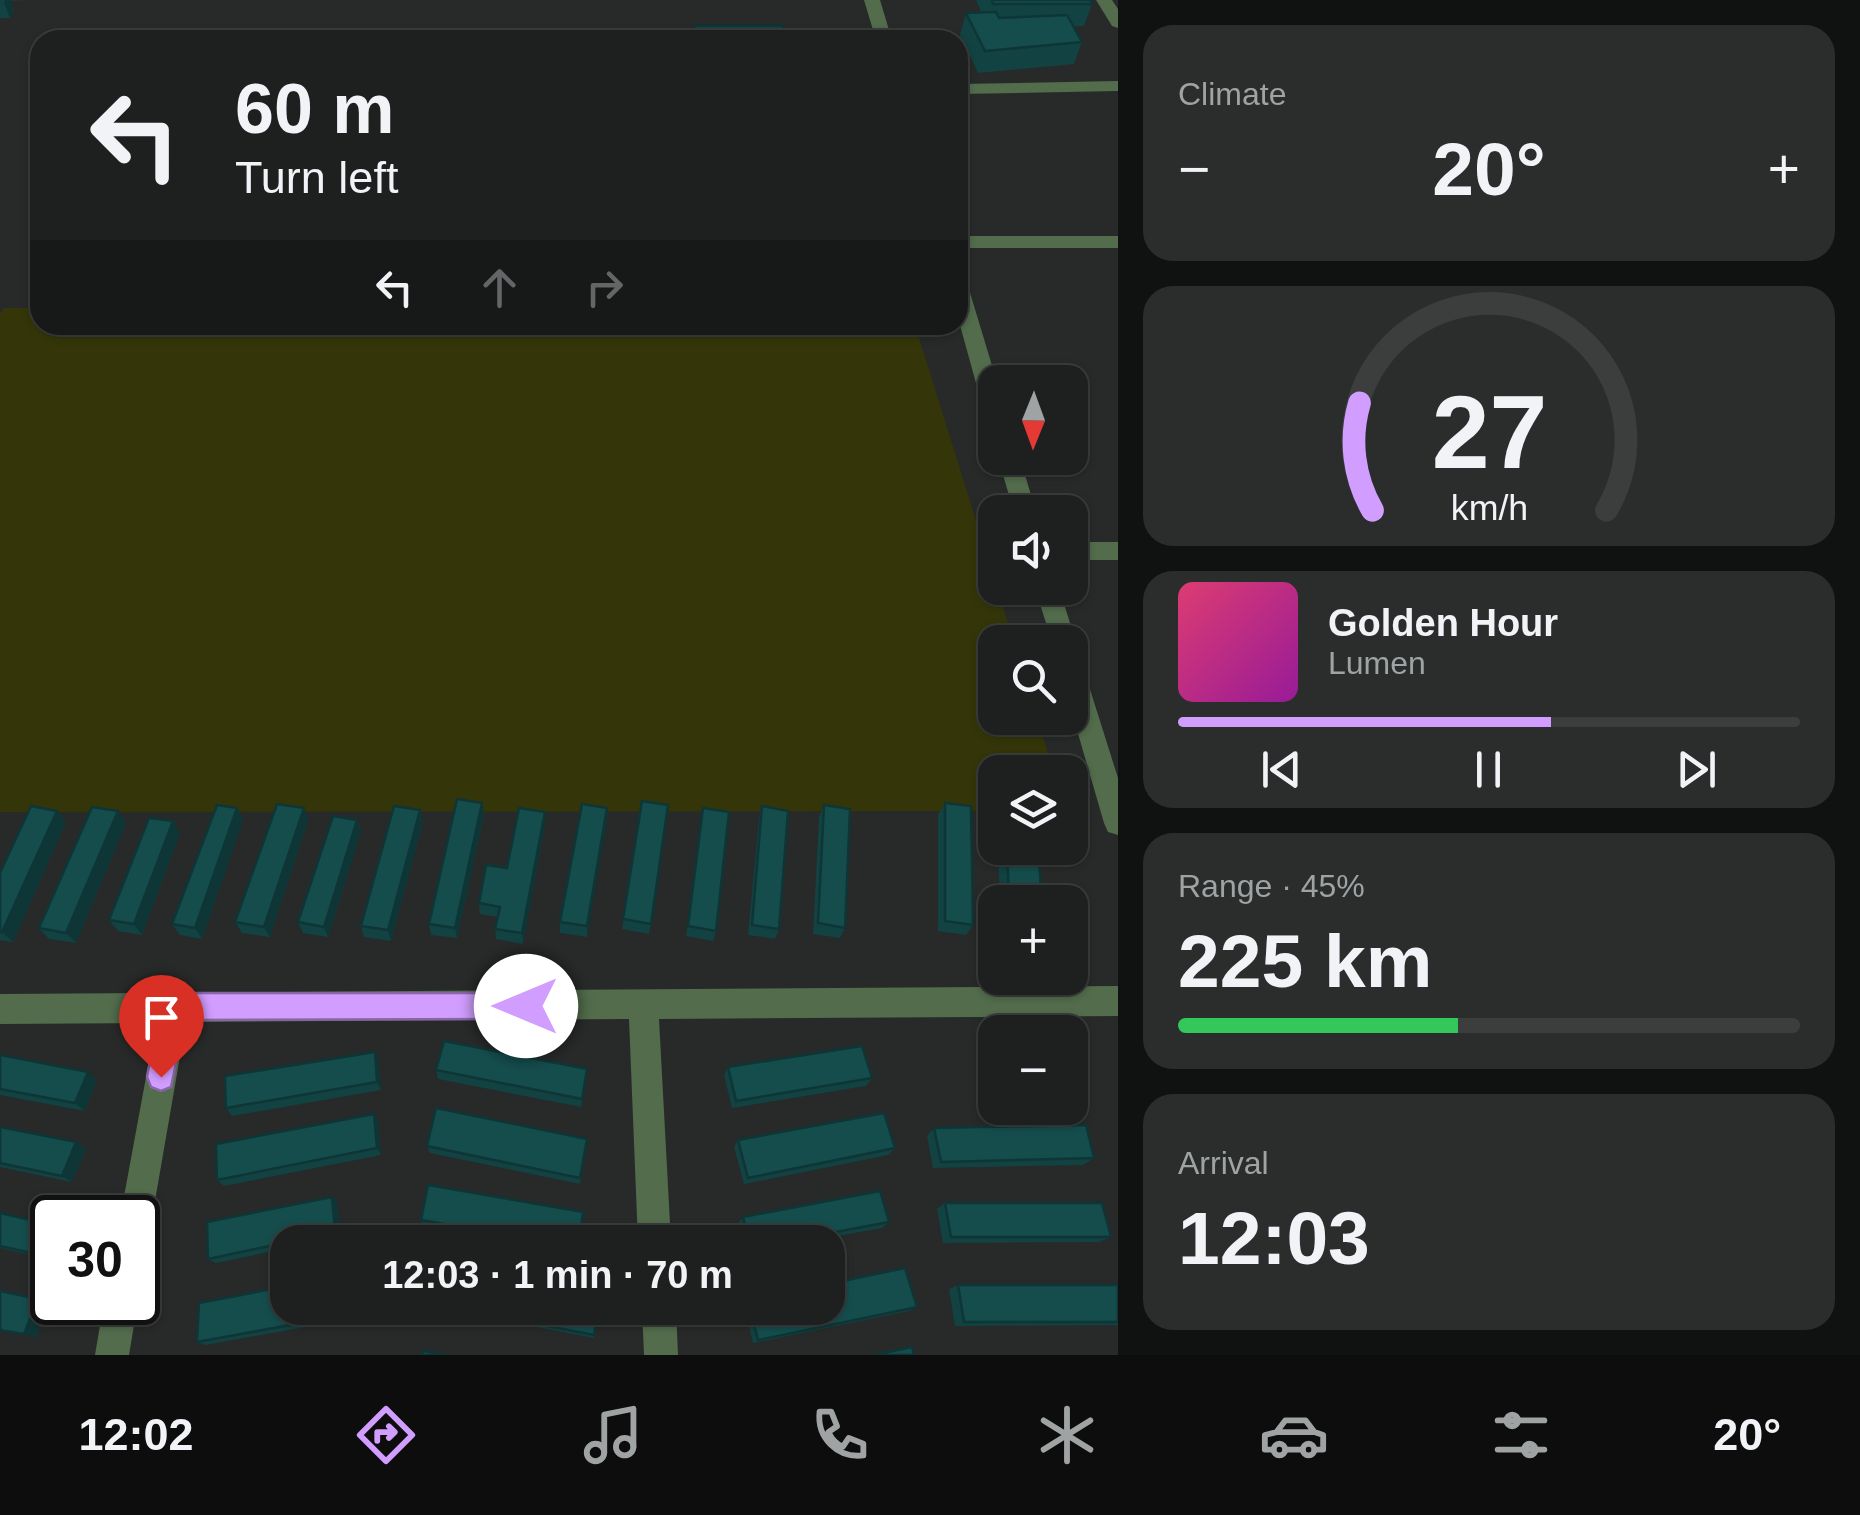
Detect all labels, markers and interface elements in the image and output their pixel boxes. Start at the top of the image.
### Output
icon: left [70,70,200,200]
text: 60 m [235,70,395,148]
text: Climate [1178,76,1286,112]
text: 20° [1432,127,1546,211]
text: − [1178,138,1210,200]
text: + [1768,138,1800,200]
text: Turn left [235,152,398,203]
icon: left [367,260,422,315]
icon: ahead [472,260,527,315]
icon: right [577,260,632,315]
north arrow [978,365,1088,475]
map controls [978,365,1088,1125]
text: 27 [1431,374,1547,490]
text: km/h [1450,488,1528,528]
button: sound [978,495,1088,605]
text: Golden Hour [1328,602,1558,644]
button: search [978,625,1088,735]
text: Lumen [1328,645,1426,681]
icon: previous [1254,742,1309,797]
icon: pause [1461,742,1516,797]
icon: next [1669,742,1724,797]
button: layers [978,755,1088,865]
text: Range · 45% [1178,868,1365,904]
button: + [978,885,1088,995]
text: 225 km [1178,919,1432,1003]
position arrow [474,954,578,1058]
pin [119,975,204,1078]
icon: arrive [134,990,189,1045]
button: − [978,1015,1088,1125]
text: Arrival [1178,1145,1269,1181]
speed limit sign: 30 [30,1195,160,1325]
text: 12:03 [1178,1196,1370,1280]
text: 12:03 · 1 min · 70 m [382,1254,733,1296]
icon: directions [351,1400,421,1470]
icon: music [578,1400,648,1470]
icon: phone [805,1400,875,1470]
icon: climate [1032,1400,1102,1470]
icon: car [1259,1400,1329,1470]
icon: filters [1486,1400,1556,1470]
text: 12:02 [79,1409,194,1460]
text: 20° [1713,1409,1781,1460]

